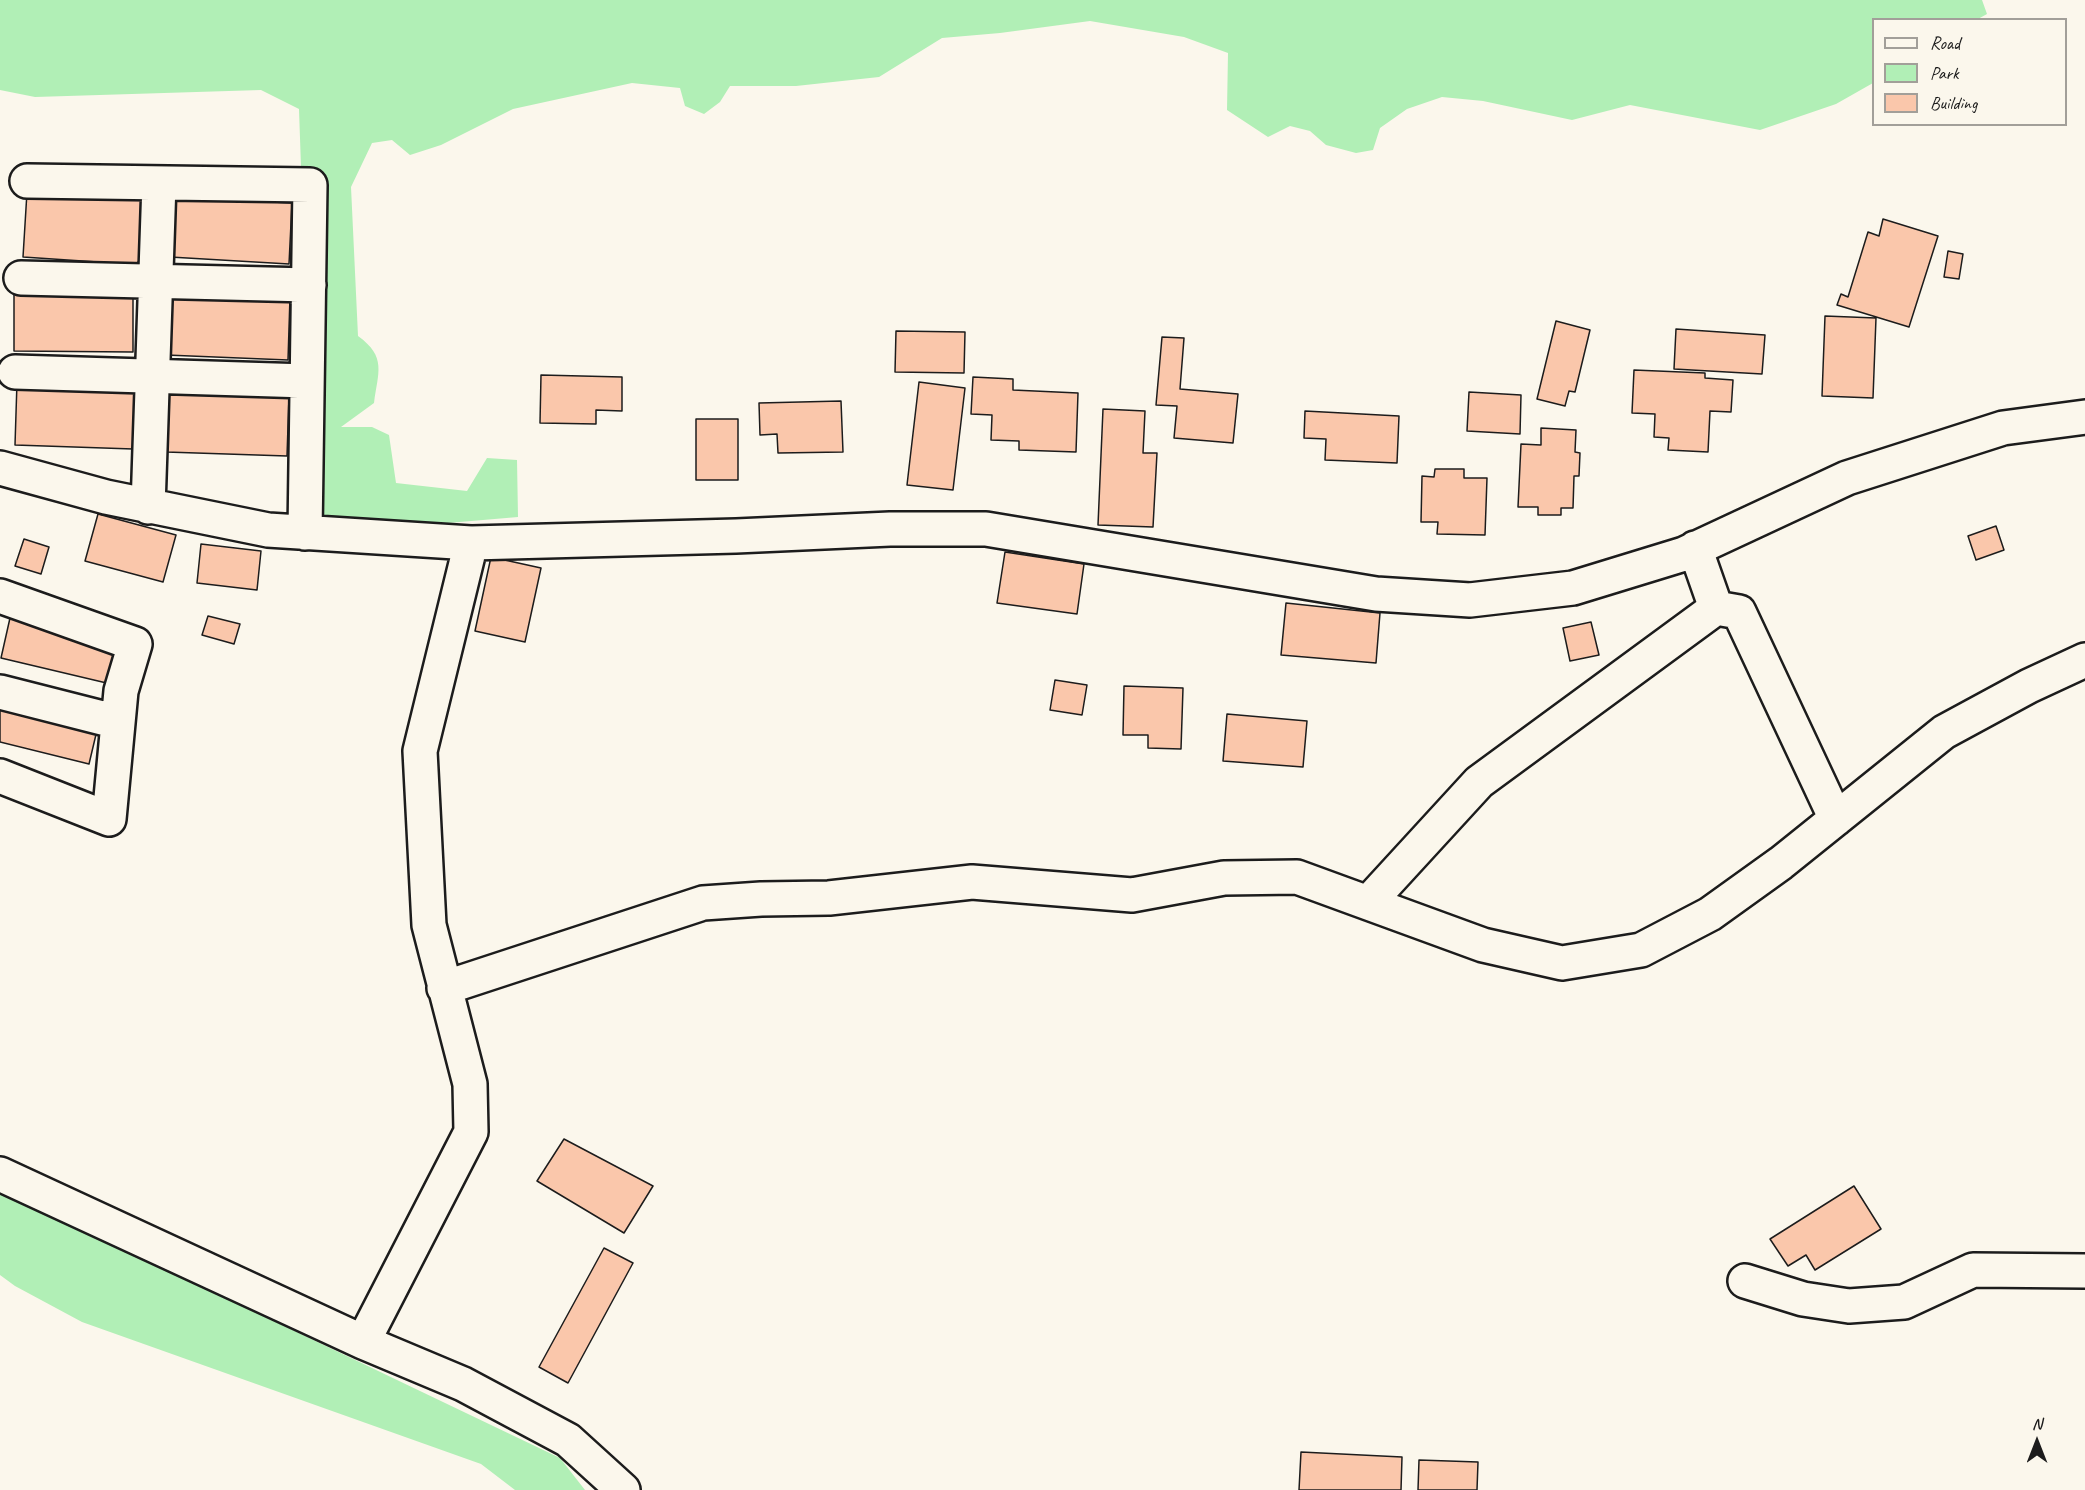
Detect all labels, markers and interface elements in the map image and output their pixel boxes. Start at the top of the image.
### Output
legend [1872,18,2067,126]
text: Road [1930,32,1960,54]
text: Park [1930,62,1959,84]
text: Building [1930,92,1977,114]
north arrow [2007,1412,2067,1472]
text: N [2032,1414,2042,1434]

